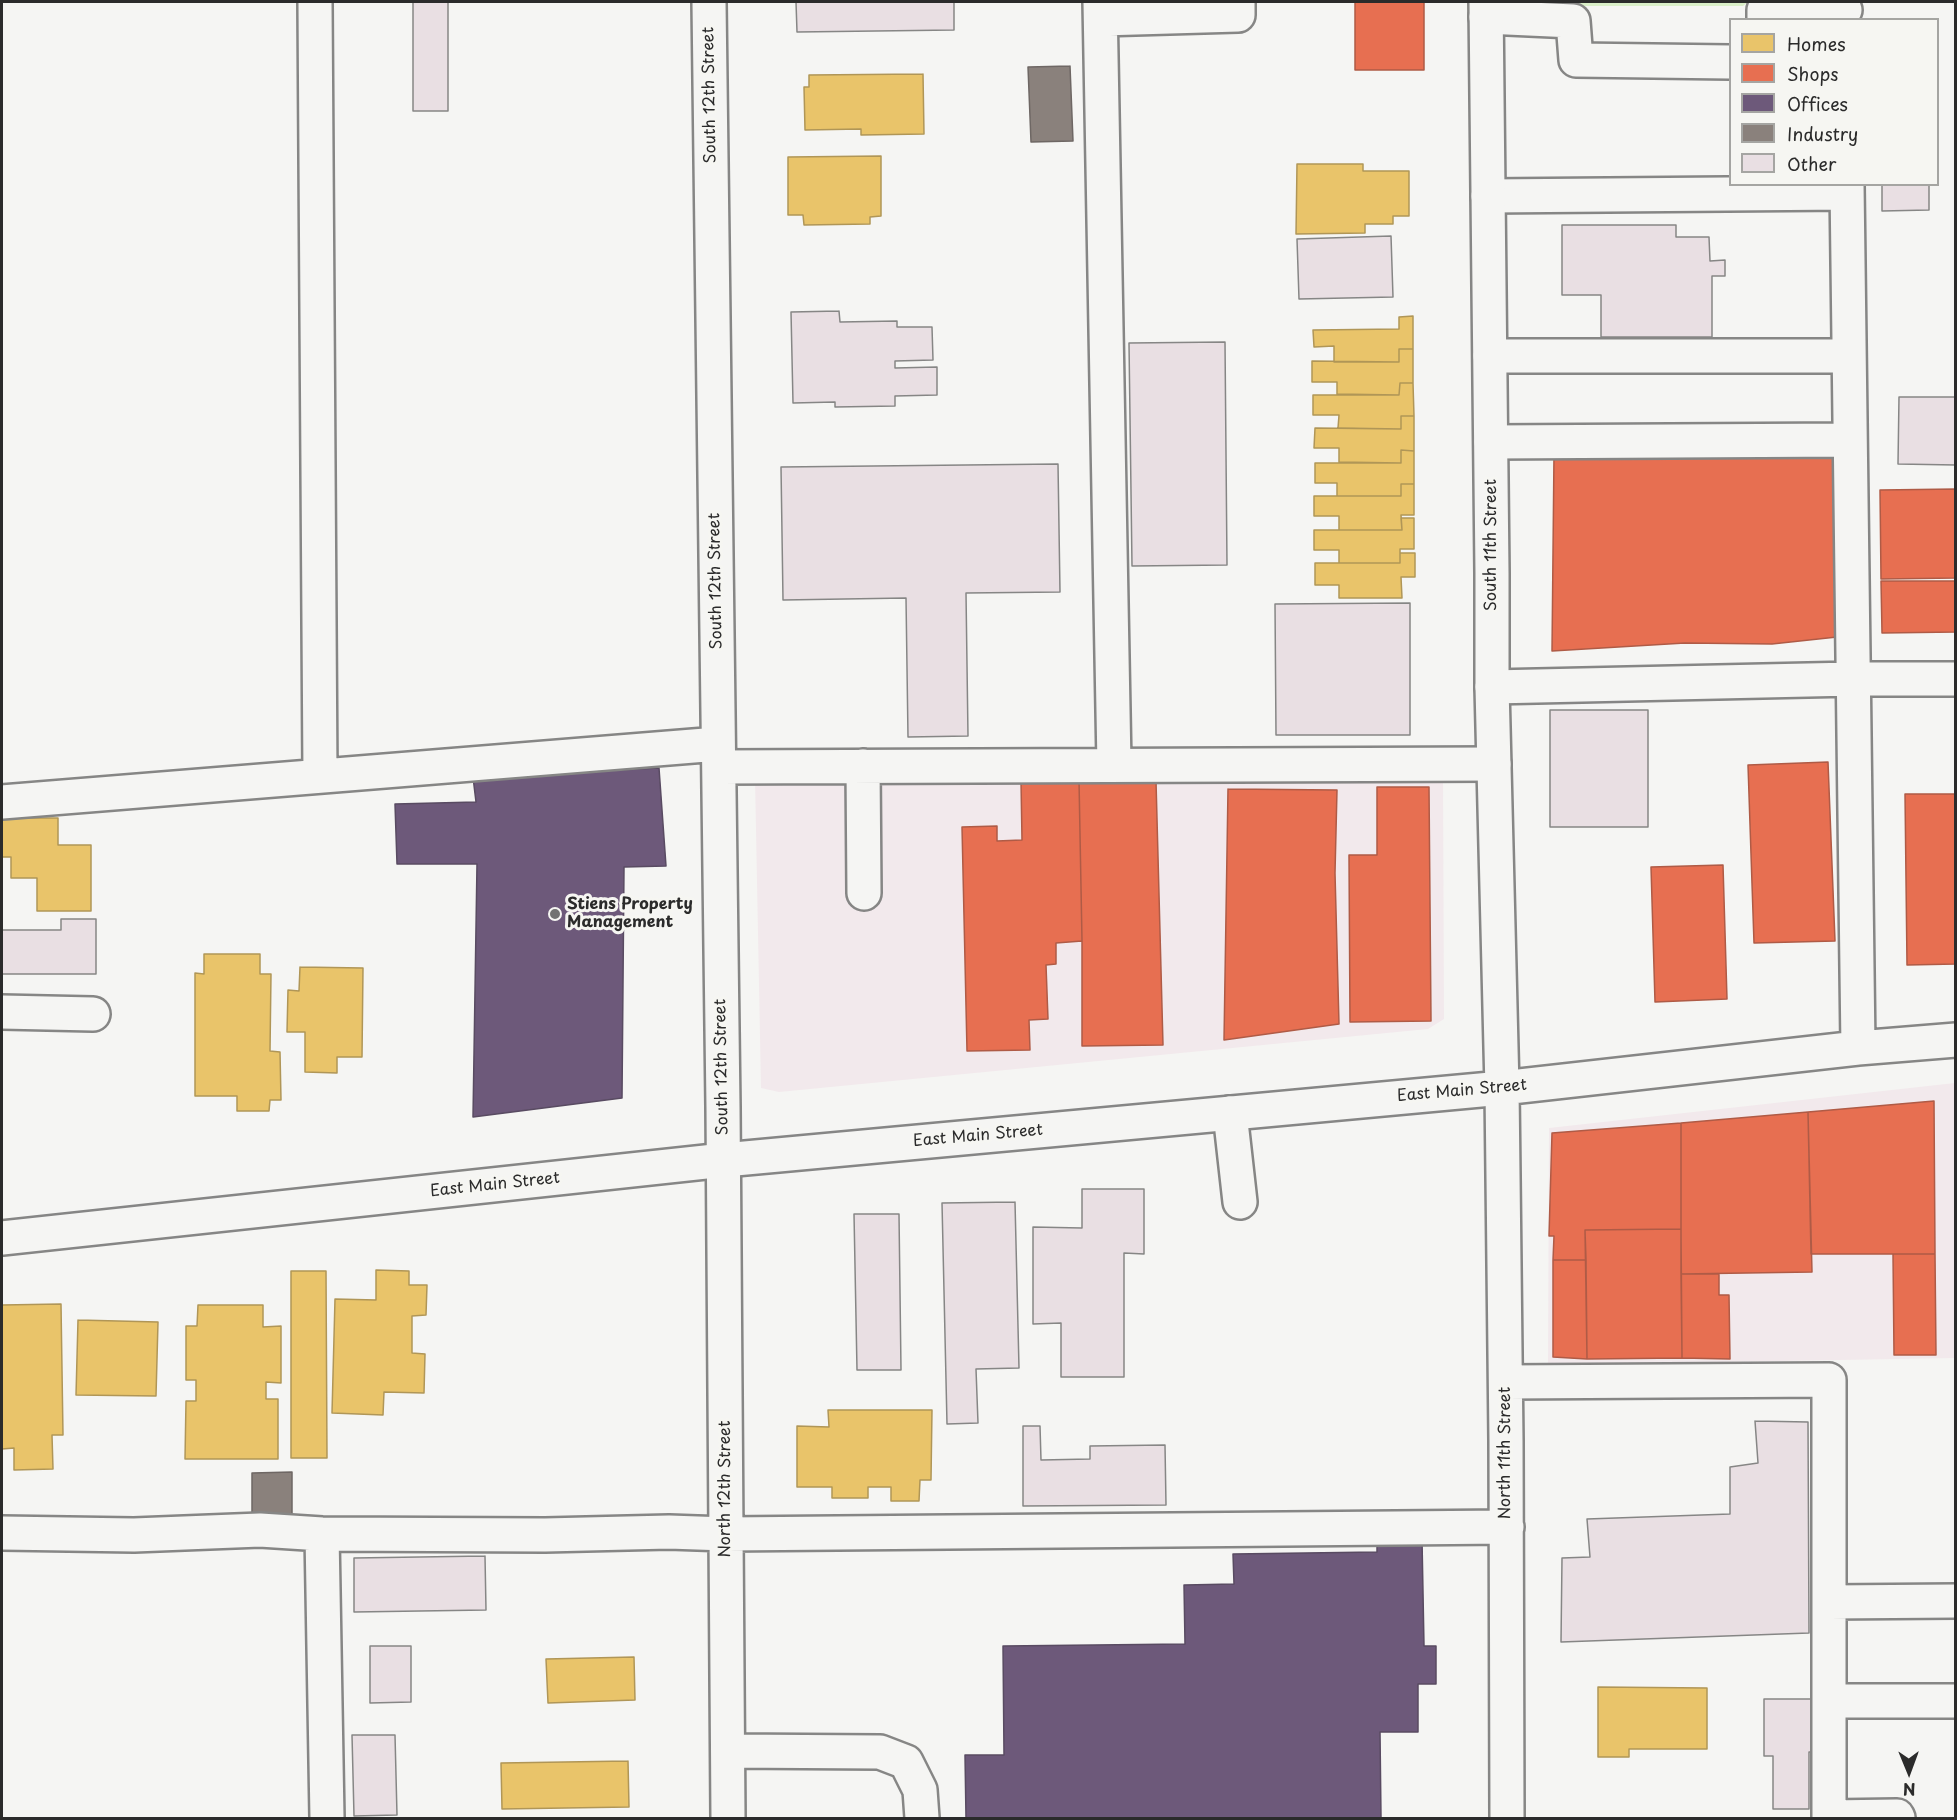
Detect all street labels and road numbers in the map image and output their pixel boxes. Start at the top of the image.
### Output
street label: South 12th Street [699,27,721,163]
street label: South 11th Street [1482,479,1502,611]
street label: South 12th Street [705,513,727,649]
street label: South 12th Street [711,999,733,1135]
street label: East Main Street [1396,1076,1528,1106]
street label: East Main Street [912,1121,1044,1151]
street label: East Main Street [429,1169,561,1201]
street label: North 11th Street [1496,1387,1516,1519]
street label: North 12th Street [716,1420,736,1558]

